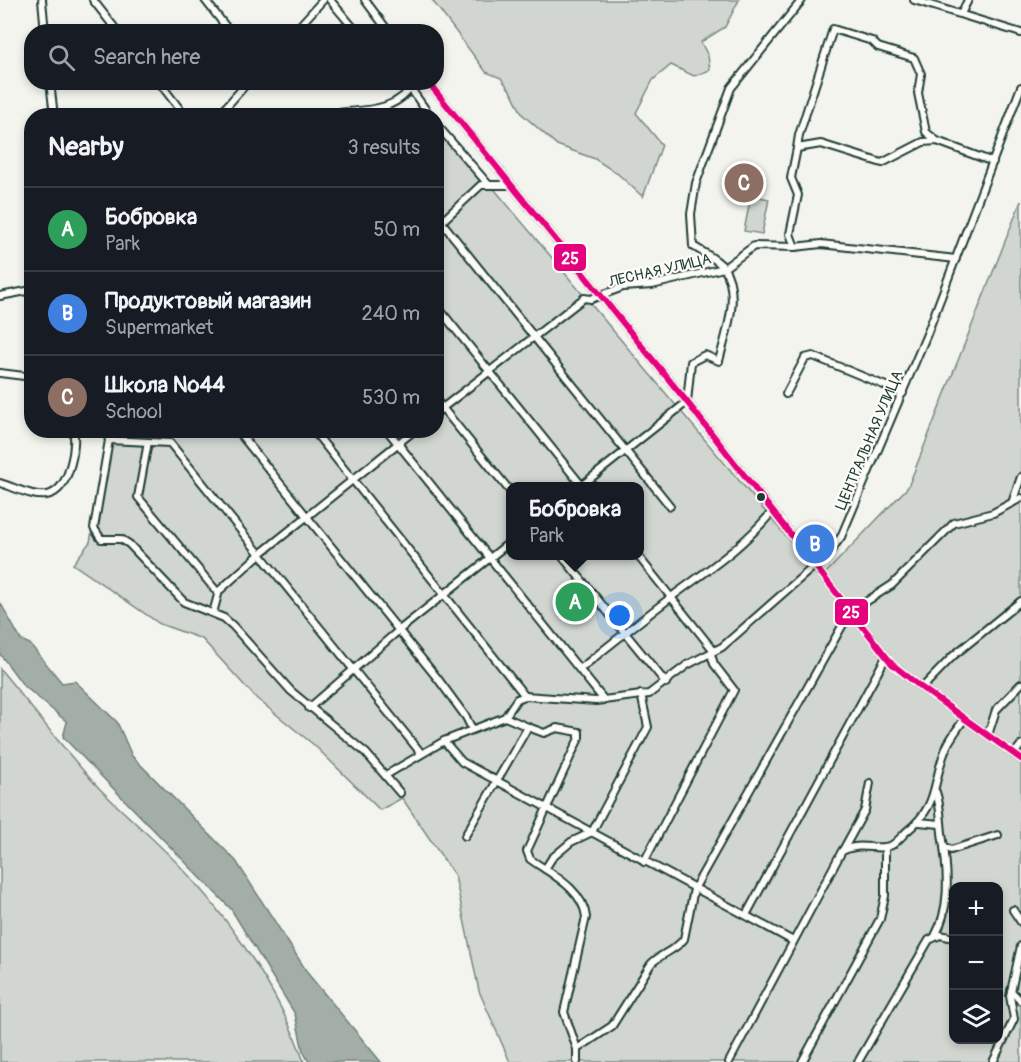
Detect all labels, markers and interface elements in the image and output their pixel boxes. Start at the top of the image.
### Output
search box [24,24,444,90]
icon: search [45,41,78,74]
text: Search here [93,43,200,71]
text: Nearby [48,131,124,163]
text: 3 results [348,135,420,160]
pin: C [724,160,764,206]
text: Бобровка [105,203,197,231]
text: A [61,217,74,242]
text: 50 m [373,217,420,242]
text: Park [105,231,140,256]
line badge: 25 [553,243,587,272]
text: 25 [561,249,579,269]
street label: ЛЕСНАЯ УЛИЦА [606,249,713,292]
text: Продуктовый магазин [105,287,311,315]
text: B [62,301,73,326]
text: 240 m [361,301,420,326]
text: Supermarket [105,315,214,340]
street label: ЦЕНТРАЛЬНАЯ УЛИЦА [831,367,908,513]
text: Школа №44 [105,371,225,399]
text: C [61,385,74,410]
text: 530 m [362,385,420,410]
text: School [105,399,162,424]
popup [506,482,644,560]
unlabelled marker [755,491,767,503]
text: Бобровка [529,495,621,523]
pin: B [796,522,834,566]
text: Park [529,523,564,548]
pin: A [556,580,594,624]
line badge: 25 [834,598,869,626]
your location [605,601,634,630]
text: 25 [842,603,860,623]
map controls [949,882,1003,1044]
button: + [949,882,1003,936]
button: − [949,936,1003,990]
button: layers [949,990,1003,1044]

